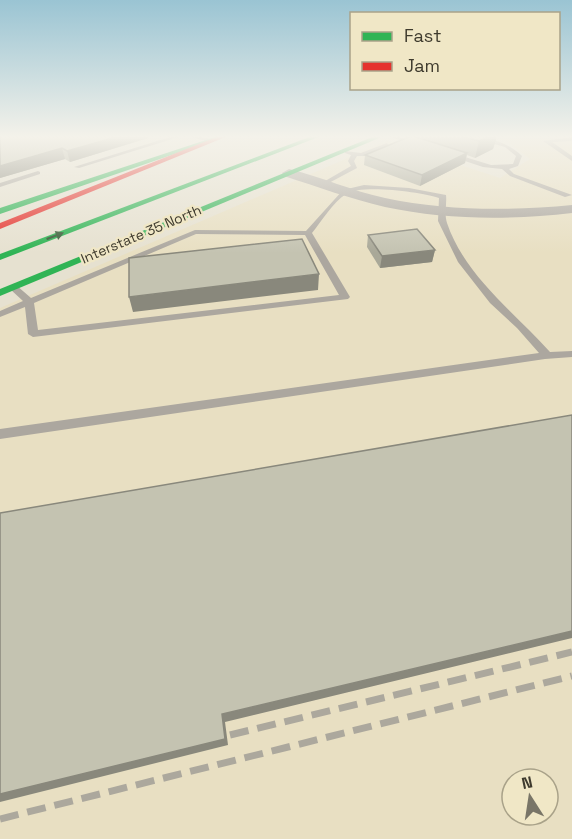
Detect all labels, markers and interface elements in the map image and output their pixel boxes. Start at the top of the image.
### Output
legend [350,12,560,90]
text: Fast [404,24,441,47]
text: Jam [404,54,440,77]
street label: Interstate 35 North [78,200,204,268]
one-way arrow [46,231,64,240]
north arrow [500,767,560,827]
text: N [520,771,534,794]

